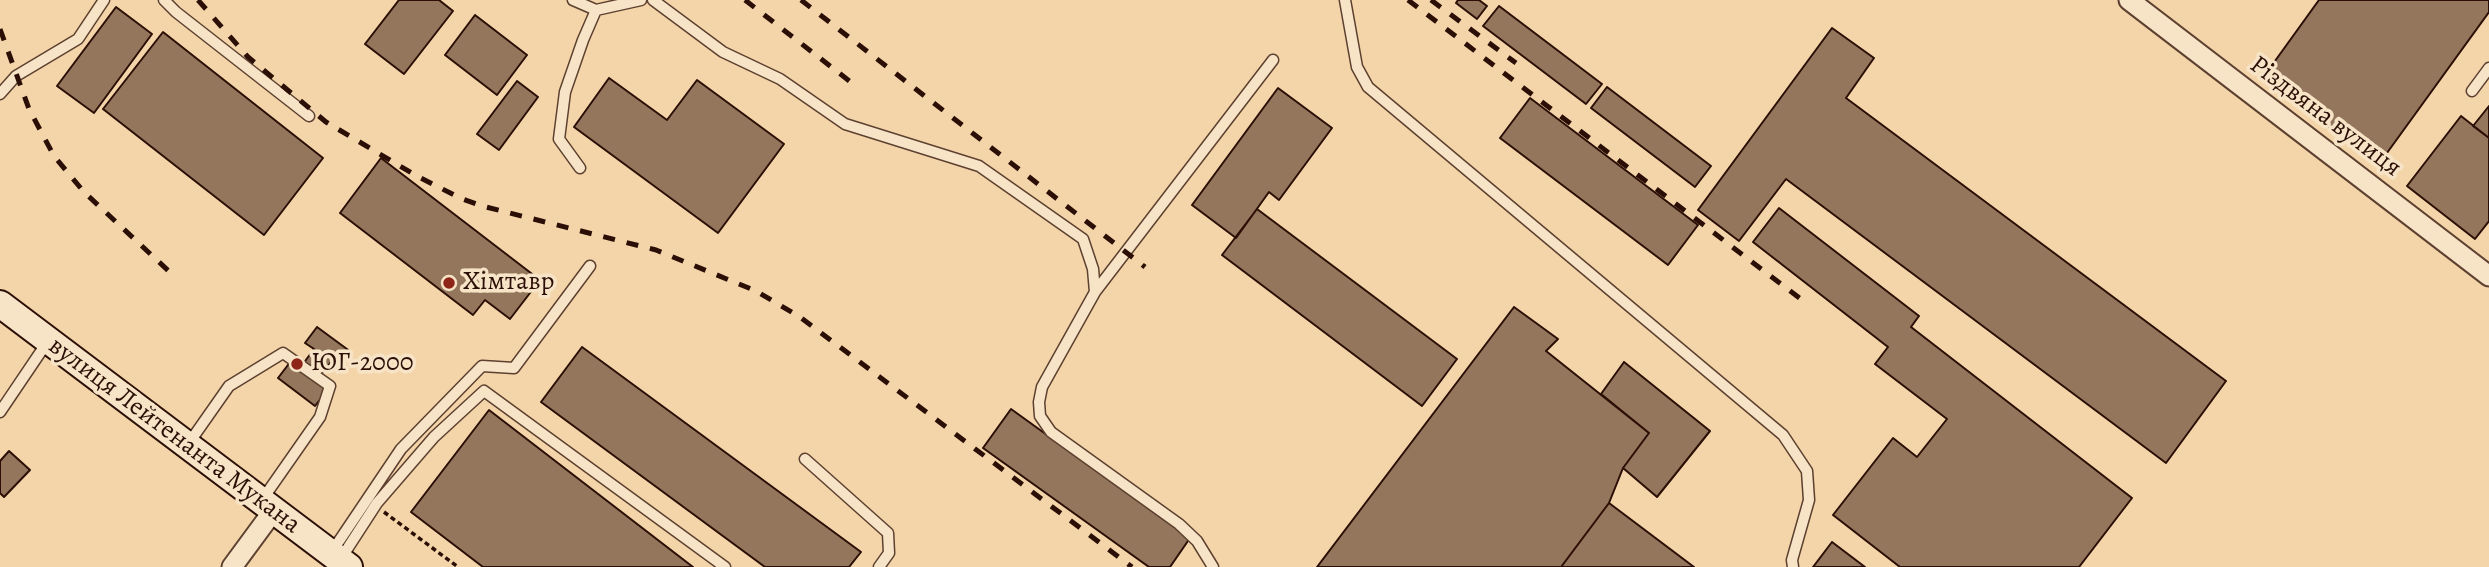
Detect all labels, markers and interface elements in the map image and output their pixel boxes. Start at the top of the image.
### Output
street label: Різдвяна вулиця [2243,50,2407,184]
place label: Хімтавр [463,267,554,299]
marker: Хімтавр [441,275,457,291]
street label: вулиця Лейтенанта Мукана [42,331,306,541]
place label: ЮГ-2000 [311,348,414,380]
marker: ЮГ-2000 [289,356,305,372]

